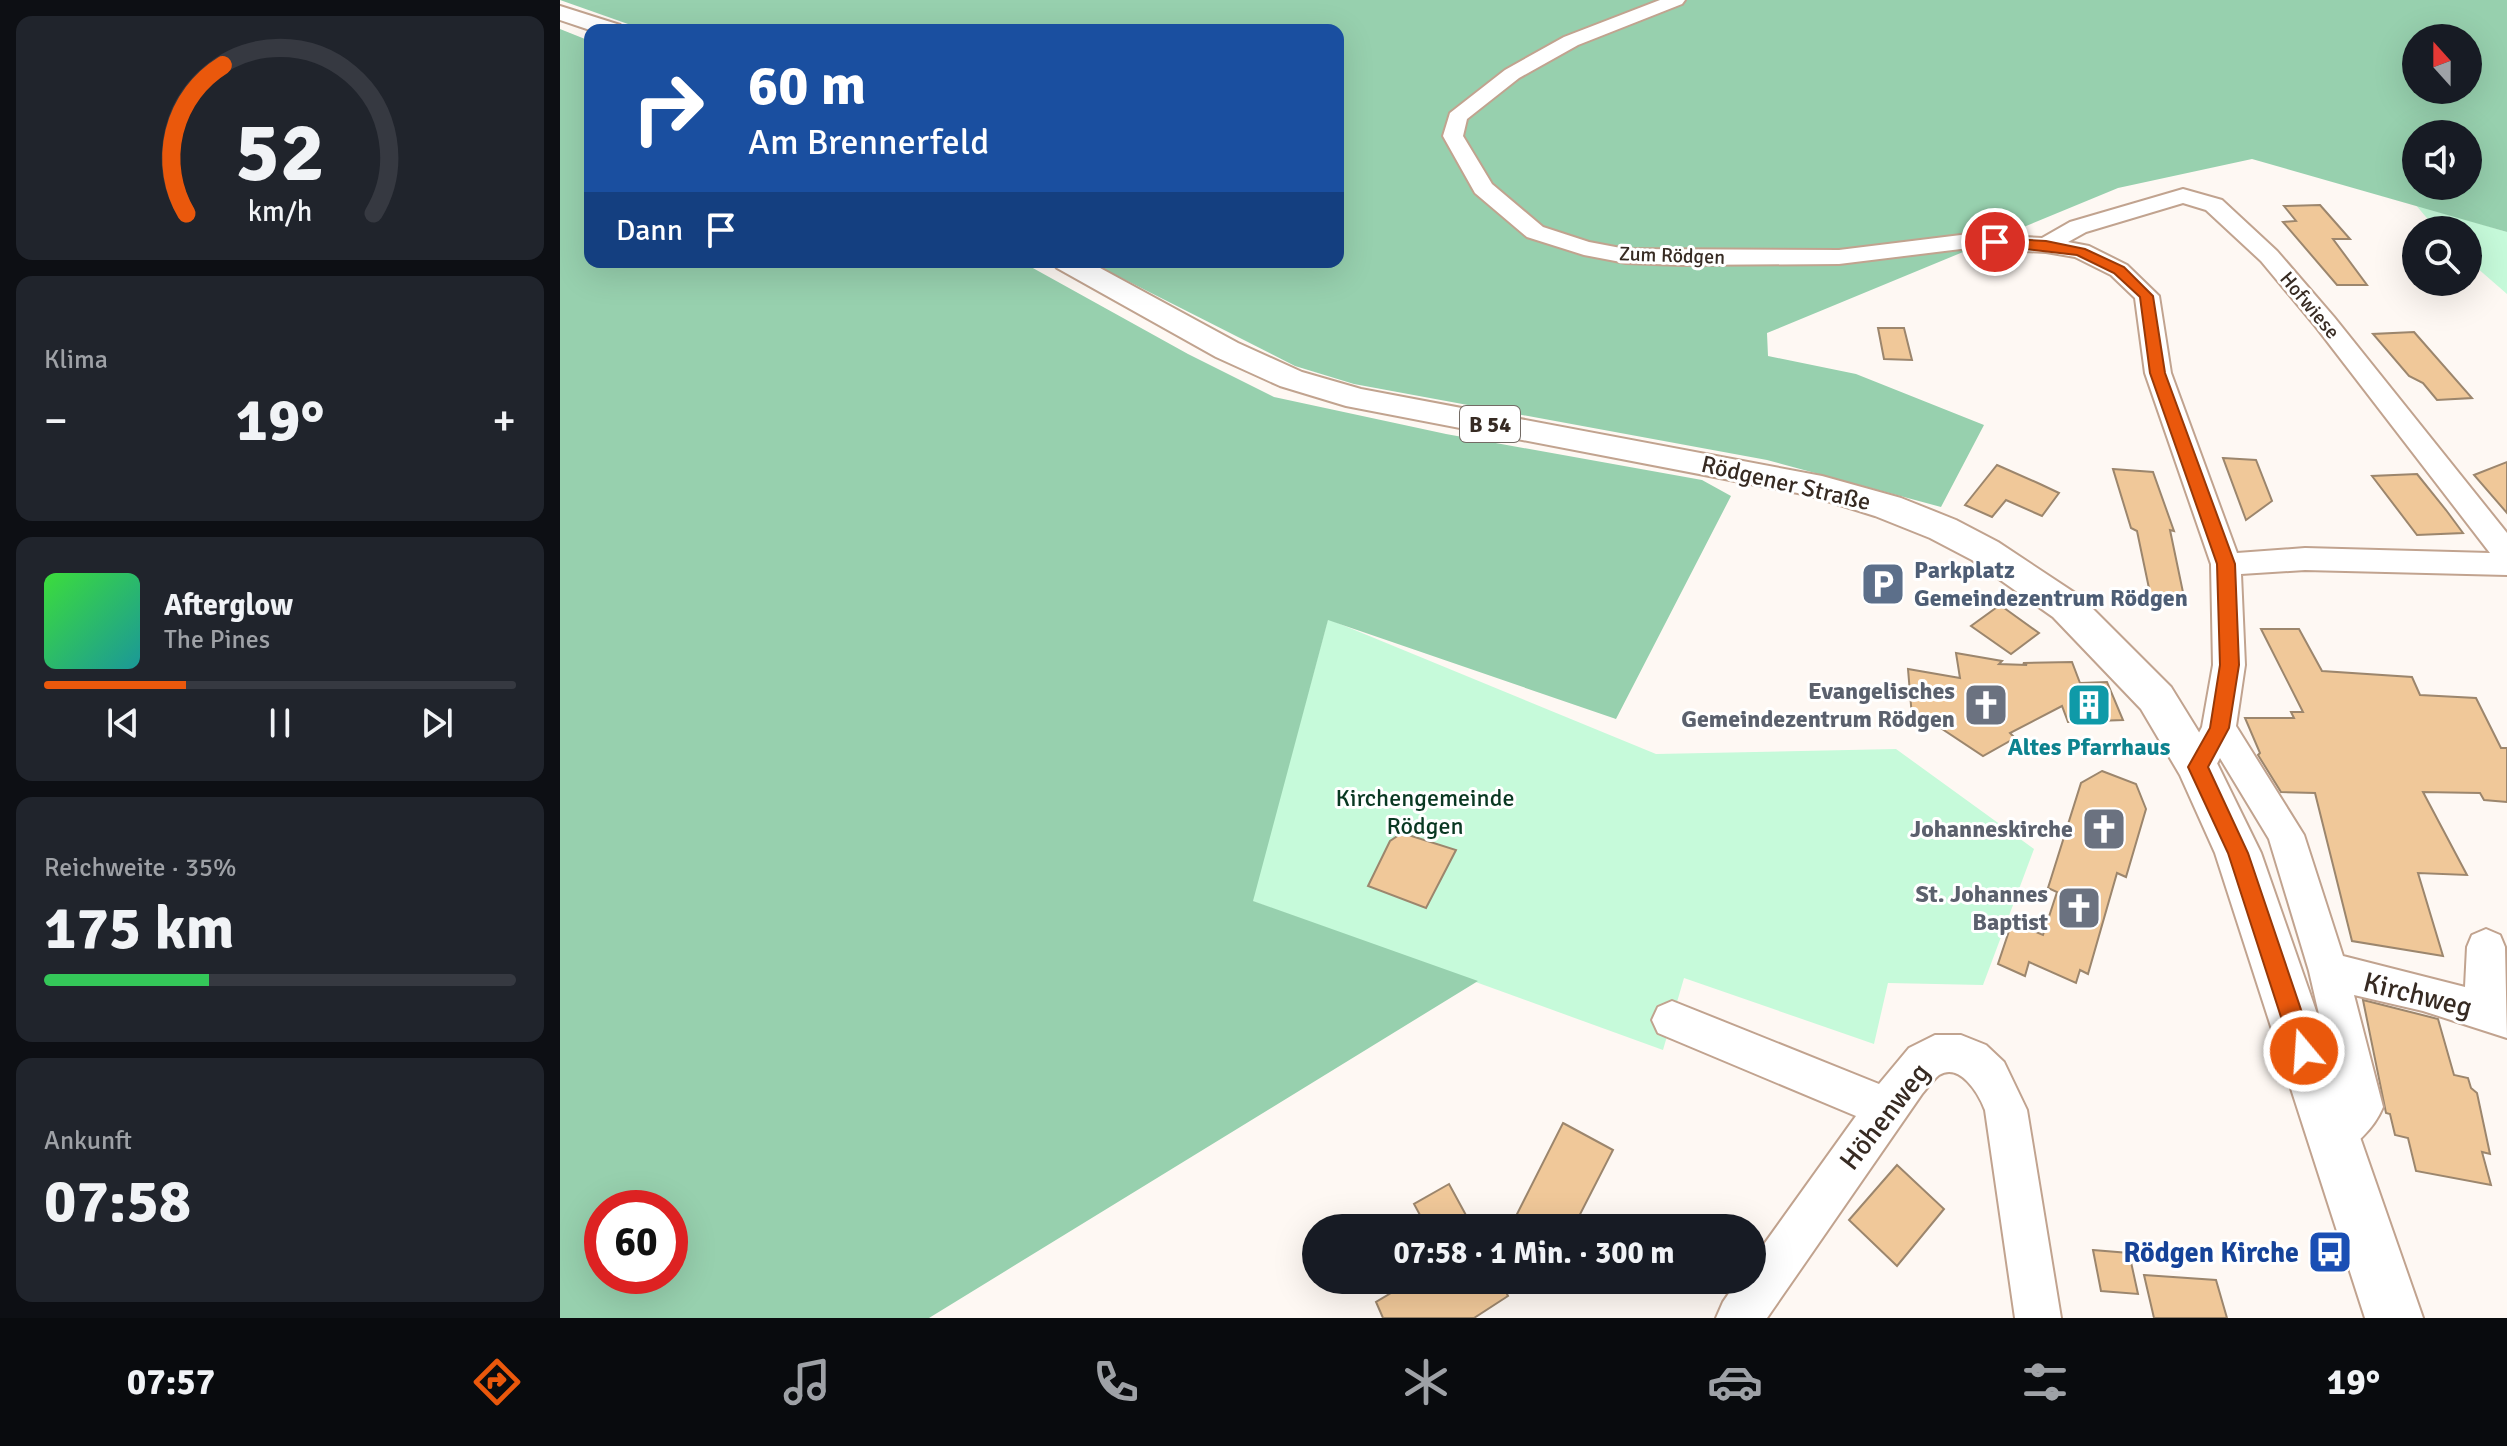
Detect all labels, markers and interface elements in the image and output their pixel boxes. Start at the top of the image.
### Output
north arrow [2402,24,2482,104]
map controls [2402,24,2482,296]
text: 60 m [748,51,866,120]
icon: right [616,56,720,160]
text: 52 [235,102,325,204]
text: Am Brennerfeld [748,120,989,165]
button: sound [2402,120,2482,200]
text: km/h [248,194,312,229]
icon: arrive [699,208,743,252]
pin [1961,208,2029,276]
text: Dann [616,212,683,249]
button: search [2402,216,2482,296]
icon: arrive [1973,220,2017,264]
street label: Zum Rödgen [1618,241,1725,270]
street label: Hofwiese [2274,267,2345,344]
text: Klima [44,344,108,376]
text: 19° [236,384,324,458]
text: − [44,394,68,448]
text: + [492,394,516,448]
road number: B 54 [1460,406,1520,442]
street label: Rödgener Straße [1698,449,1874,517]
place label: Parkplatz Gemeindezentrum Rödgen [1914,555,2188,613]
parking icon: Parkplatz Gemeindezentrum Rödgen [1859,560,1907,608]
text: Afterglow [164,587,293,624]
text: The Pines [164,624,270,656]
place label: Evangelisches Gemeindezentrum Rödgen [1681,676,1955,734]
church icon: Evangelisches Gemeindezentrum Rödgen [1962,681,2010,729]
building icon: Altes Pfarrhaus [2065,681,2113,729]
icon: previous [101,701,145,745]
icon: pause [258,701,302,745]
icon: next [415,701,459,745]
place label: Altes Pfarrhaus [2008,732,2171,762]
park label: Kirchengemeinde Rödgen [1336,783,1514,841]
church icon: Johanneskirche [2080,805,2128,853]
place label: Johanneskirche [1910,814,2073,844]
text: Reichweite · 35% [44,852,237,884]
place label: St. Johannes Baptist [1916,879,2048,937]
church icon: St. Johannes Baptist [2055,884,2103,932]
text: 175 km [44,892,234,966]
street label: Kirchweg [2360,965,2476,1025]
position arrow [2262,1009,2346,1093]
street label: Höhenweg [1833,1056,1937,1177]
text: Ankunft [44,1125,132,1157]
text: 07:58 [44,1165,191,1239]
speed limit sign: 60 [584,1190,688,1294]
bus stop icon: Rödgen Kirche [2306,1228,2354,1276]
text: 07:58 · 1 Min. · 300 m [1393,1235,1675,1272]
place label: Rödgen Kirche [2123,1236,2299,1270]
icon: directions [469,1354,525,1410]
icon: music [779,1354,835,1410]
icon: phone [1088,1354,1144,1410]
icon: climate [1398,1354,1454,1410]
icon: car [1707,1354,1763,1410]
icon: filters [2017,1354,2073,1410]
text: 07:57 [127,1360,215,1405]
text: 19° [2327,1360,2380,1405]

